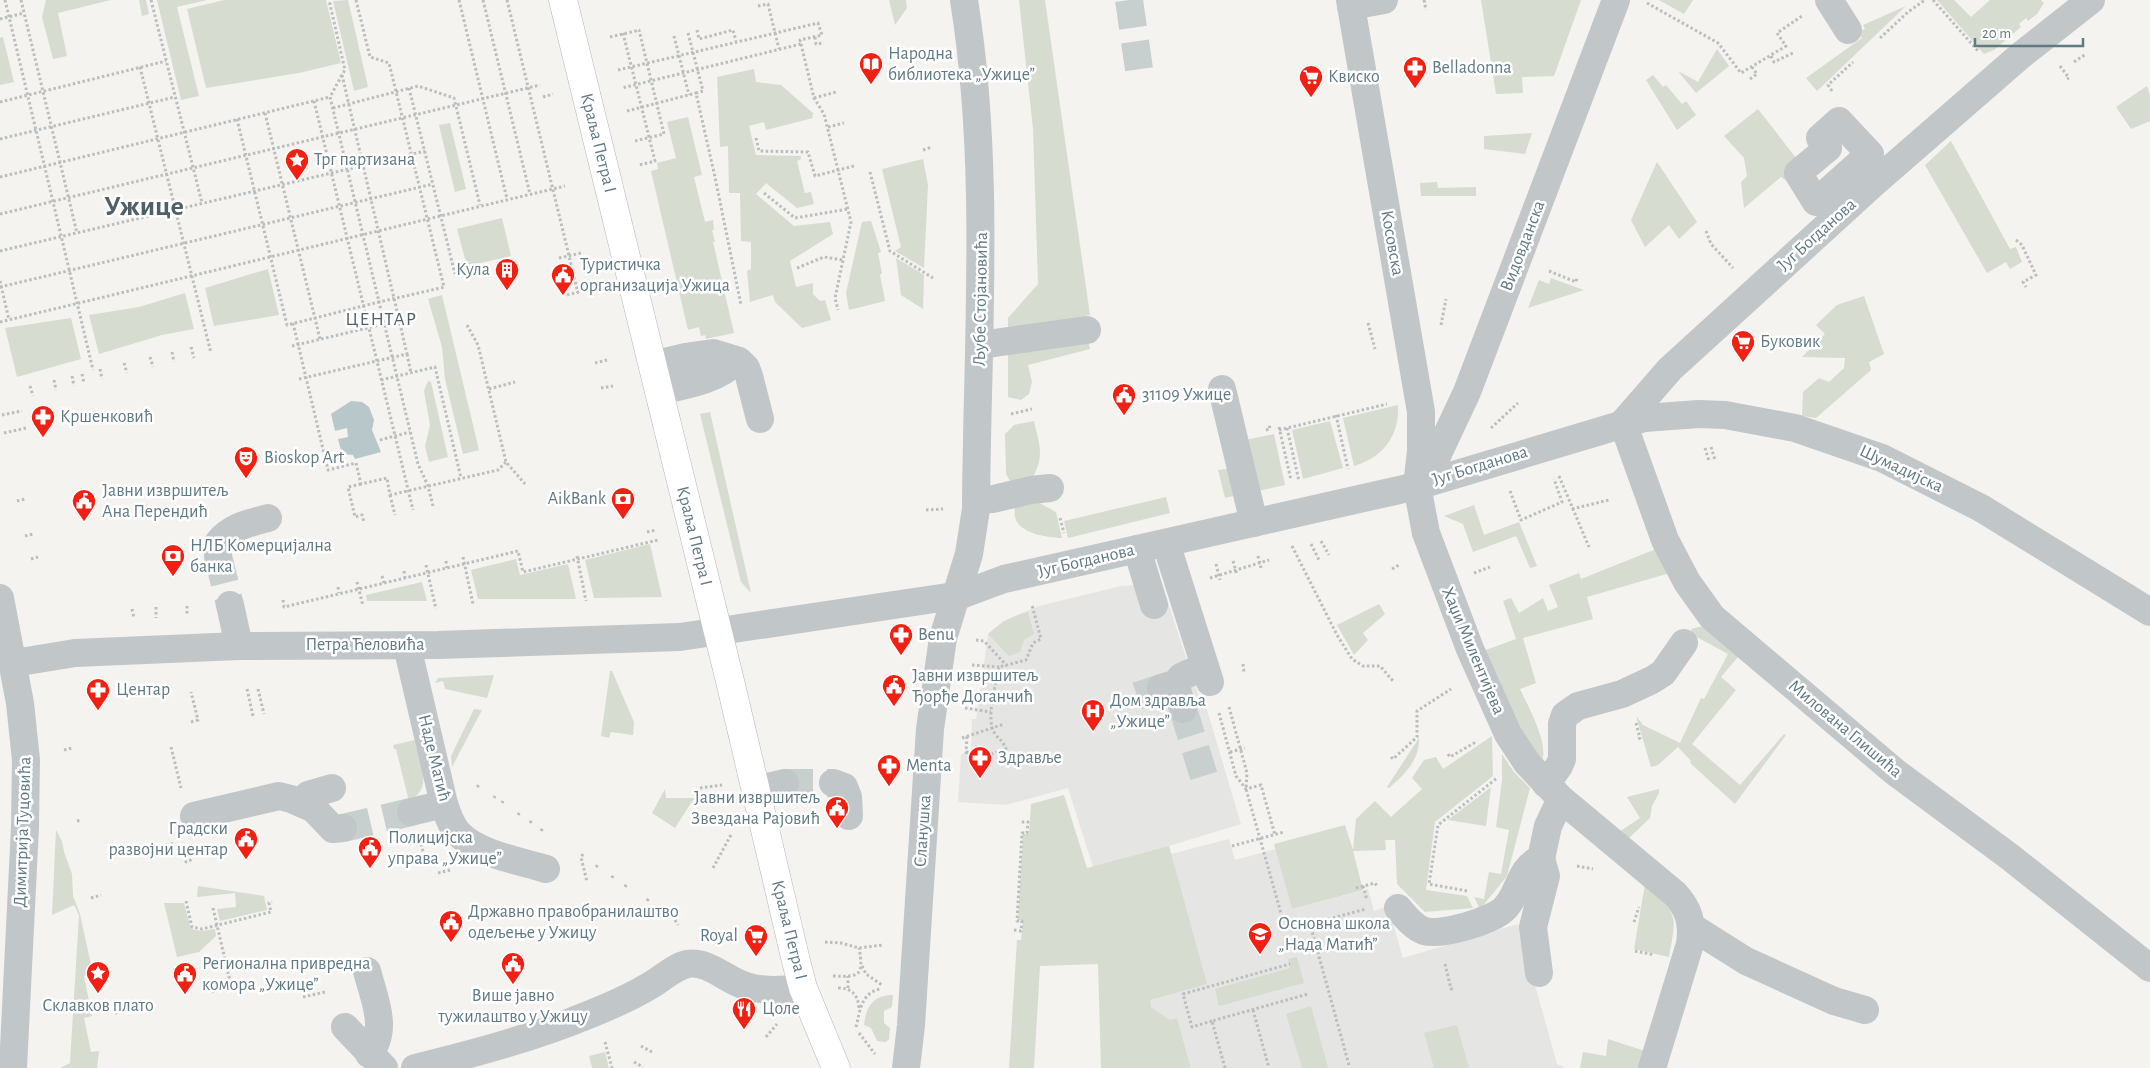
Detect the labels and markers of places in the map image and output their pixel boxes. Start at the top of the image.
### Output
place label: Народна библиотека „Ужице” [888,45,1035,84]
library icon: Народна библиотека „Ужице” [858,51,884,85]
pharmacy icon: Belladonna [1402,55,1428,89]
place label: Belladonna [1432,59,1512,77]
supermarket icon: Квиско [1298,64,1324,98]
place label: Квиско [1328,68,1380,86]
place icon: Трг партизана [284,147,310,181]
place label: Трг партизана [314,151,415,169]
place label: Туристичка организација Ужица [580,256,730,295]
building icon: Кула [494,257,520,291]
place label: Кула [456,261,490,279]
public building icon: Туристичка организација Ужица [550,262,576,296]
supermarket icon: Буковик [1730,329,1756,363]
place label: Буковик [1760,333,1821,351]
public building icon: 31109 Ужице [1111,382,1137,416]
place label: 31109 Ужице [1142,386,1231,404]
pharmacy icon: Кршенковић [30,404,56,438]
place label: Кршенковић [60,408,153,426]
theatre icon: Bioskop Art [233,445,259,479]
place label: Bioskop Art [264,449,344,467]
place label: Јавни извршитељ Ана Перендић [102,482,229,521]
bank icon: AikBank [610,486,636,520]
public building icon: Јавни извршитељ Ана Перендић [71,488,97,522]
place label: AikBank [548,490,607,508]
place label: НЛБ Комерцијална банка [190,537,332,576]
bank icon: НЛБ Комерцијална банка [160,543,186,577]
pharmacy icon: Benu [888,622,914,656]
place label: Benu [918,626,954,644]
place label: Јавни извршитељ Ђорђе Доганчић [912,667,1039,706]
public building icon: Јавни извршитељ Ђорђе Доганчић [881,673,907,707]
pharmacy icon: Центар [85,677,111,711]
place label: Центар [116,681,170,699]
place label: Дом здравља „Ужице” [1110,692,1206,731]
hospital icon: Дом здравља „Ужице” [1080,698,1106,732]
pharmacy icon: Здравље [967,745,993,779]
place label: Здравље [998,749,1062,767]
pharmacy icon: Menta [876,753,902,787]
place label: Menta [906,757,952,775]
place label: Јавни извршитељ Звездана Рајовић [691,789,820,828]
public building icon: Јавни извршитељ Звездана Рајовић [824,795,850,829]
place label: Градски развојни центар [108,820,228,859]
public building icon: Градски развојни центар [233,826,259,860]
place label: Полицијска управа „Ужице” [387,829,502,868]
public building icon: Полицијска управа „Ужице” [357,835,383,869]
place label: Државно правобранилаштво одељење у Ужицу [468,902,679,942]
public building icon: Државно правобранилаштво одељење у Ужицу [438,909,464,943]
place label: Основна школа „Нада Матић” [1278,915,1390,954]
school or university icon: Основна школа „Нада Матић” [1247,921,1273,955]
supermarket icon: Royal [743,923,769,957]
place label: Royal [700,927,738,945]
public building icon: Више јавно тужилаштво у Ужицу [500,951,526,985]
place label: Регионална привредна комора „Ужице” [202,955,371,994]
place icon: Склавков плато [85,960,111,994]
public building icon: Регионална привредна комора „Ужице” [172,961,198,995]
place label: Више јавно тужилаштво у Ужицу [437,987,588,1026]
restaurant icon: Цоле [731,996,757,1030]
place label: Склавков плато [42,997,154,1015]
place label: Цоле [762,1000,800,1018]

